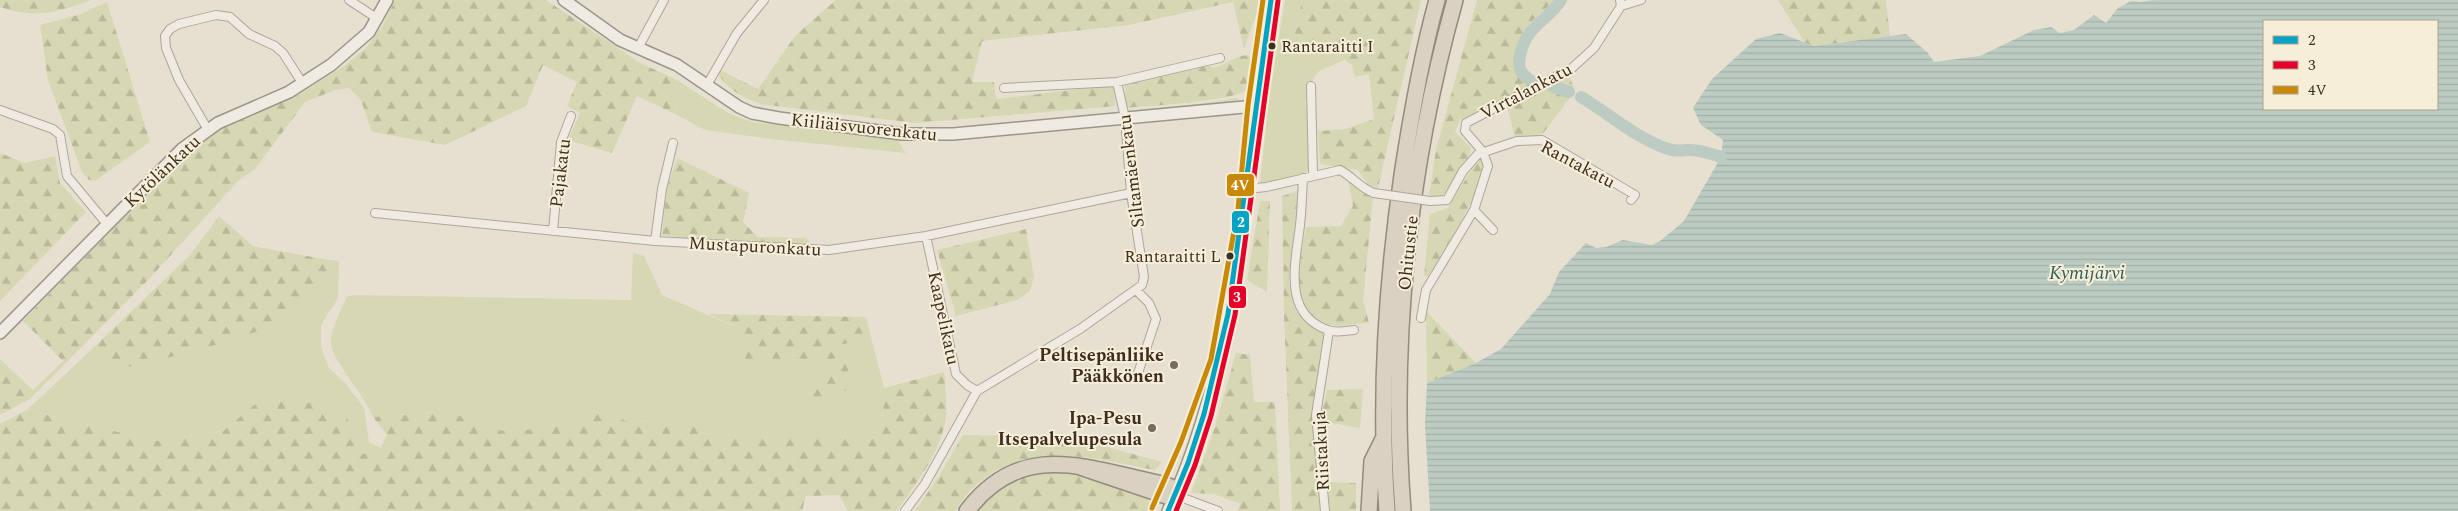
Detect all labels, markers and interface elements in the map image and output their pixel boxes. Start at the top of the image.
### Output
legend [2263,20,2438,110]
text: 2 [2308,29,2316,52]
place label: Rantaraitti I [1281,34,1374,60]
marker: Rantaraitti I [1267,41,1277,51]
text: 3 [2308,54,2316,77]
street label: Virtalankatu [1475,56,1577,127]
text: 4V [2308,79,2327,102]
street label: Kiiliäisvuorenkatu [789,106,938,149]
street label: Siltamäenkatu [1111,113,1152,229]
street label: Kytölänkatu [118,129,207,214]
street label: Rantakatu [1535,133,1620,195]
street label: Pajakatu [543,137,578,209]
line badge: 4V [1226,173,1255,197]
text: 4V [1231,175,1250,196]
line badge: 2 [1231,210,1250,234]
text: 2 [1237,212,1245,233]
street label: Ohitustie [1391,214,1426,292]
street label: Mustapuronkatu [688,230,822,263]
place label: Rantaraitti L [1124,244,1221,270]
marker: Rantaraitti L [1225,251,1235,261]
water label: Kymijärvi [2049,259,2125,288]
street label: Kaapelikatu [920,269,967,367]
line badge: 3 [1228,285,1247,309]
text: 3 [1233,287,1241,308]
place label: Peltisepänliike Pääkkönen [1039,342,1164,390]
marker: Peltisepänliike Pääkkönen [1168,359,1180,371]
place label: Ipa-Pesu Itsepalvelupesula [998,405,1143,453]
street label: Riistakuja [1306,410,1337,492]
marker: Ipa-Pesu Itsepalvelupesula [1146,422,1158,434]

